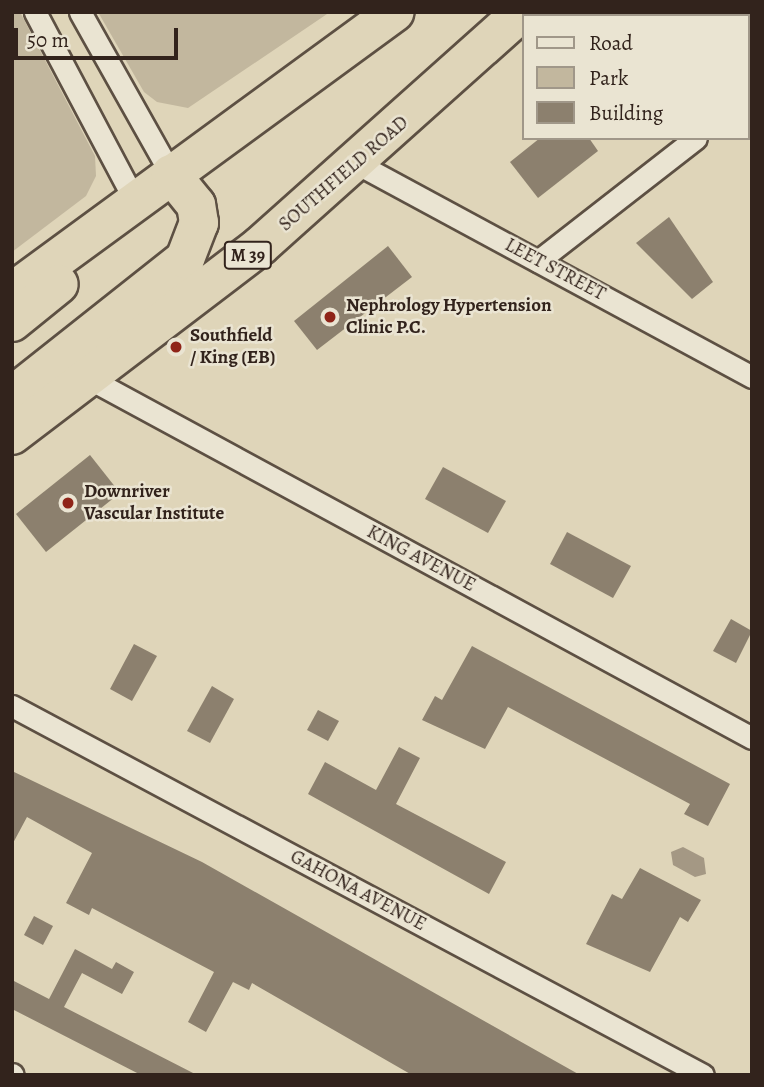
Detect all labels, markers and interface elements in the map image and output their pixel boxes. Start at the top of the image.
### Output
scale bar [18,14,182,58]
legend [522,14,750,140]
text: 50 m [27,26,69,54]
text: Road [589,29,633,57]
text: Park [589,64,628,92]
text: Building [589,99,663,127]
street label: SOUTHFIELD ROAD [275,112,413,236]
street label: LEET STREET [501,234,609,306]
road number: M 39 [224,241,272,270]
place label: Nephrology Hypertension Clinic P.C. [346,295,552,339]
marker: Nephrology Hypertension Clinic P.C. [320,307,340,327]
place label: Southfield / King (EB) [190,325,275,369]
marker: Southfield / King (EB) [168,339,184,355]
place label: Downriver Vascular Institute [84,481,224,525]
marker: Downriver Vascular Institute [58,493,78,513]
street label: KING AVENUE [363,521,479,597]
street label: GAHONA AVENUE [286,846,430,936]

